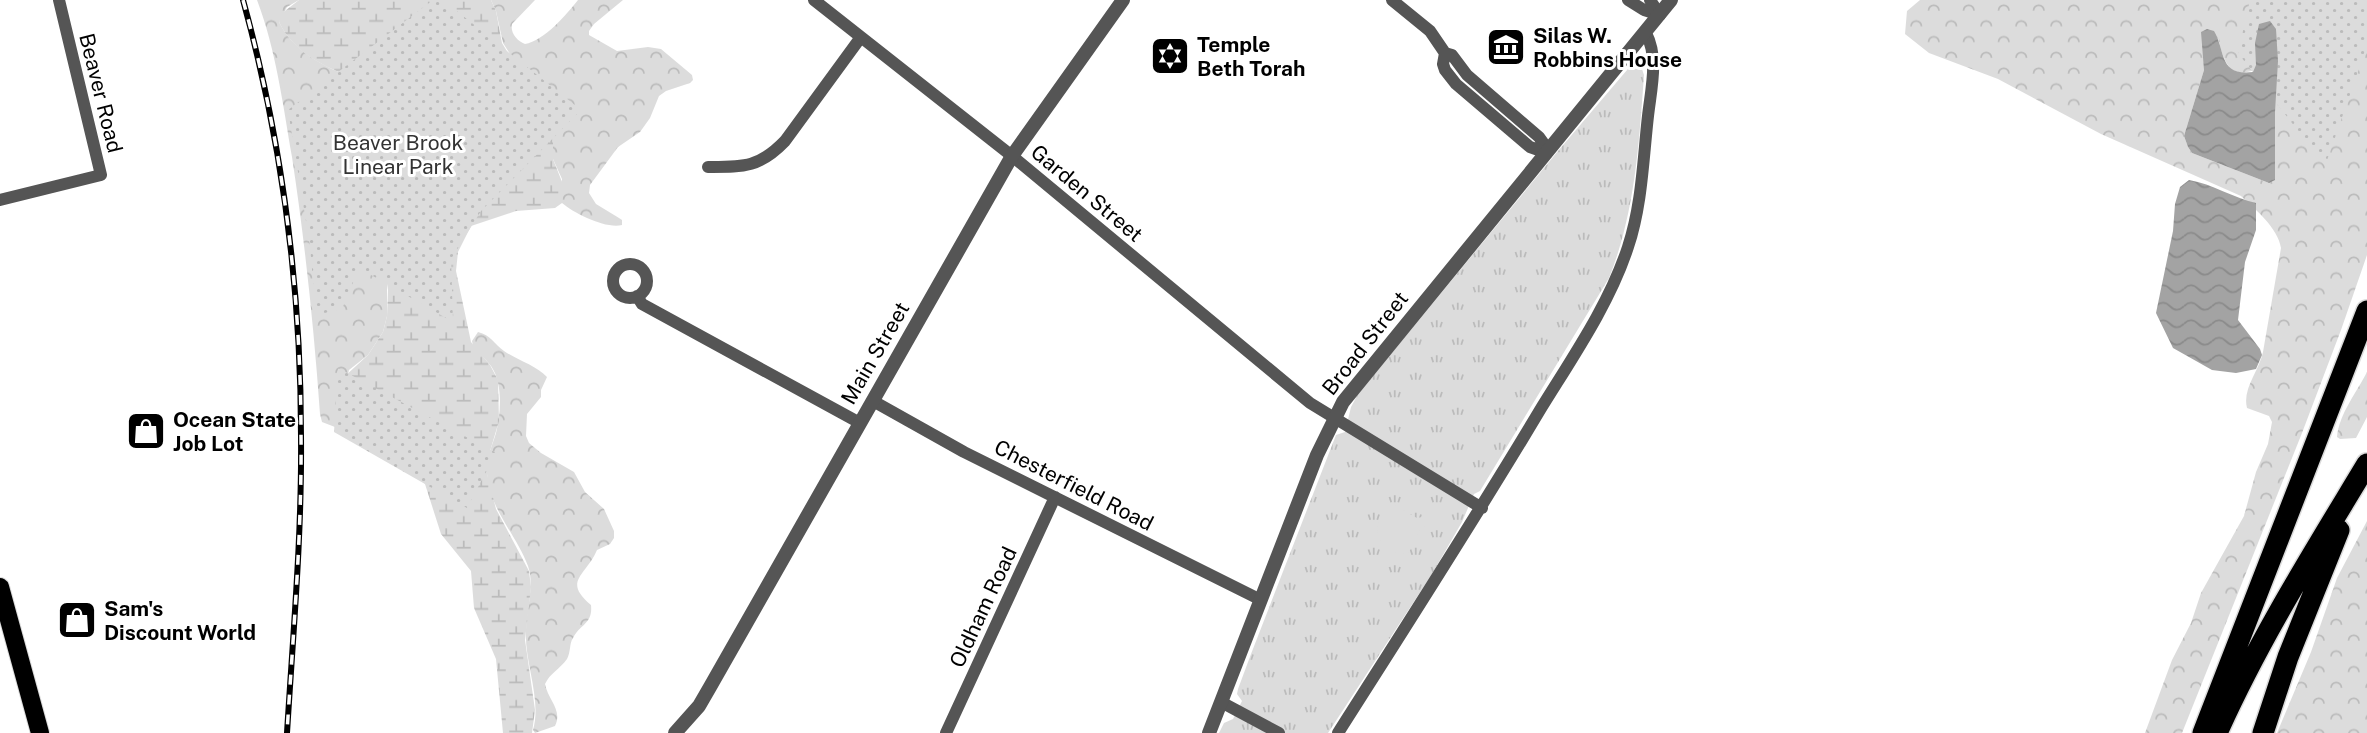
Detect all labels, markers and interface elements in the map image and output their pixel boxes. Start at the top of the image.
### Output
place label: Silas W. Robbins House [1533,23,1682,72]
museum icon: Silas W. Robbins House [1485,26,1527,68]
street label: Beaver Road [74,31,128,155]
place label: Temple Beth Torah [1197,32,1305,81]
synagogue icon: Temple Beth Torah [1149,35,1191,77]
park label: Beaver Brook Linear Park [333,130,463,179]
street label: Garden Street [1026,139,1148,247]
street label: Broad Street [1317,286,1413,400]
street label: Main Street [836,297,914,409]
place label: Ocean State Job Lot [173,407,296,456]
shop icon: Ocean State Job Lot [125,410,167,452]
street label: Chesterfield Road [990,434,1158,536]
street label: Oldham Road [944,543,1022,671]
place label: Sam's Discount World [104,596,256,645]
shop icon: Sam's Discount World [56,599,98,641]

